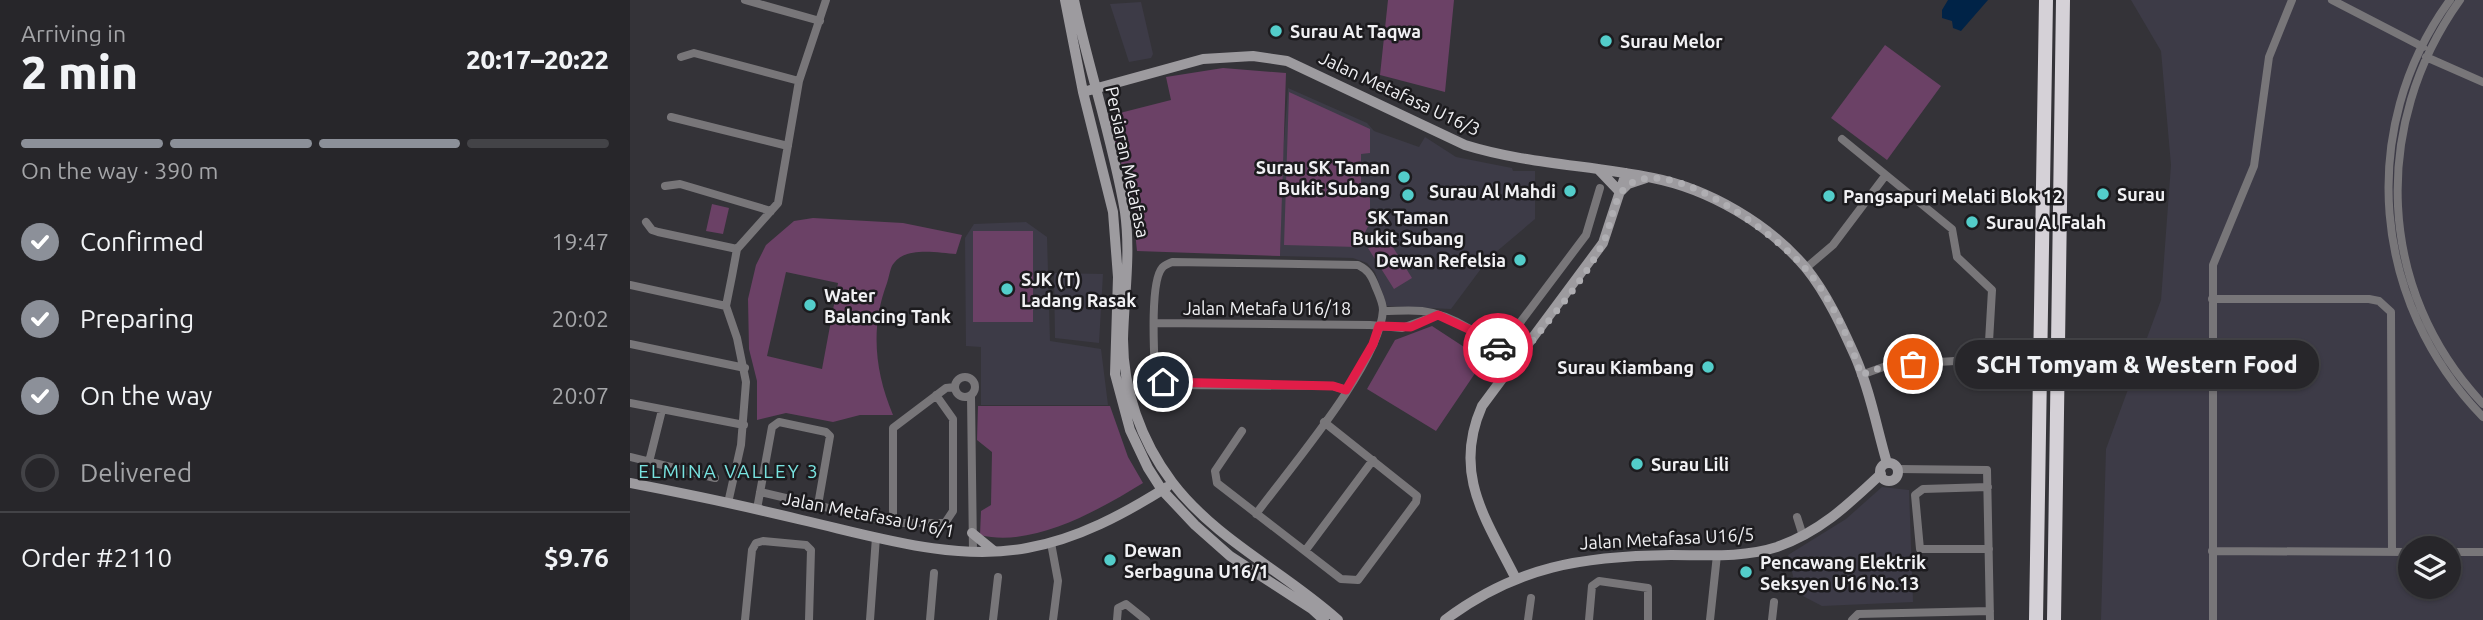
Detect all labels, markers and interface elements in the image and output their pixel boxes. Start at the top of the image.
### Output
text: Arriving in [21,21,126,46]
place label: Surau At Taqwa [1290,21,1421,41]
marker: Surau At Taqwa [1268,23,1284,39]
place label: Surau Melor [1620,31,1723,51]
marker: Surau Melor [1598,33,1614,49]
text: 20:17–20:22 [466,45,609,74]
text: 2 min [21,46,138,98]
street label: Jalan Metafasa U16/3 [1316,47,1484,139]
street label: Persiaran Metafasa [1102,85,1154,239]
place label: Surau SK Taman Bukit Subang [1256,157,1390,198]
text: On the way · 390 m [21,158,218,183]
marker: Surau SK Taman Bukit Subang [1396,169,1412,185]
place label: Surau Al Mahdi [1429,181,1556,201]
marker: Surau Al Mahdi [1562,183,1578,199]
place label: Surau [2117,184,2165,204]
place label: Pangsapuri Melati Blok 12 [1843,186,2063,206]
marker: Surau [2095,186,2111,202]
marker: SK Taman Bukit Subang [1400,187,1416,203]
marker: Pangsapuri Melati Blok 12 [1821,188,1837,204]
place label: SK Taman Bukit Subang [1352,207,1464,248]
place label: Surau Al Falah [1986,212,2106,232]
marker: Surau Al Falah [1964,214,1980,230]
icon: check [21,223,59,261]
text: Confirmed [80,227,204,256]
text: 19:47 [551,229,609,254]
place label: Dewan Refelsia [1376,250,1506,270]
marker: Dewan Refelsia [1512,252,1528,268]
place label: SJK (T) Ladang Rasak [1021,269,1136,310]
marker: SJK (T) Ladang Rasak [999,281,1015,297]
place label: Water Balancing Tank [824,285,951,326]
marker: Water Balancing Tank [802,297,818,313]
street label: Jalan Metafa U16/18 [1183,298,1351,318]
icon: check [21,300,59,338]
text: Preparing [80,304,194,333]
text: 20:02 [551,306,609,331]
courier [1463,313,1533,383]
icon: car [1479,329,1517,367]
pin [1883,334,1943,394]
callout: SCH Tomyam & Western Food [1955,340,2319,388]
icon: bag [1894,345,1932,383]
pin [1133,352,1193,412]
text: SCH Tomyam & Western Food [1976,352,2298,377]
place label: Surau Kiambang [1557,357,1694,377]
marker: Surau Kiambang [1700,359,1716,375]
icon: home [1144,363,1182,401]
icon: check [21,377,59,415]
text: On the way [80,381,212,410]
text: 20:07 [551,383,609,408]
place label: Surau Lili [1651,454,1729,474]
marker: Surau Lili [1629,456,1645,472]
text: Delivered [80,458,192,487]
district label: ELMINA VALLEY 3 [638,460,820,482]
street label: Jalan Metafasa U16/1 [781,487,957,541]
street label: Jalan Metafasa U16/5 [1579,523,1755,553]
map controls [2398,536,2461,599]
button: layers [2398,536,2461,599]
place label: Dewan Serbaguna U16/1 [1124,540,1269,581]
text: Order #2110 [21,543,172,572]
text: $9.76 [544,543,609,572]
marker: Dewan Serbaguna U16/1 [1102,552,1118,568]
place label: Pencawang Elektrik Seksyen U16 No.13 [1760,552,1926,593]
marker: Pencawang Elektrik Seksyen U16 No.13 [1738,564,1754,580]

